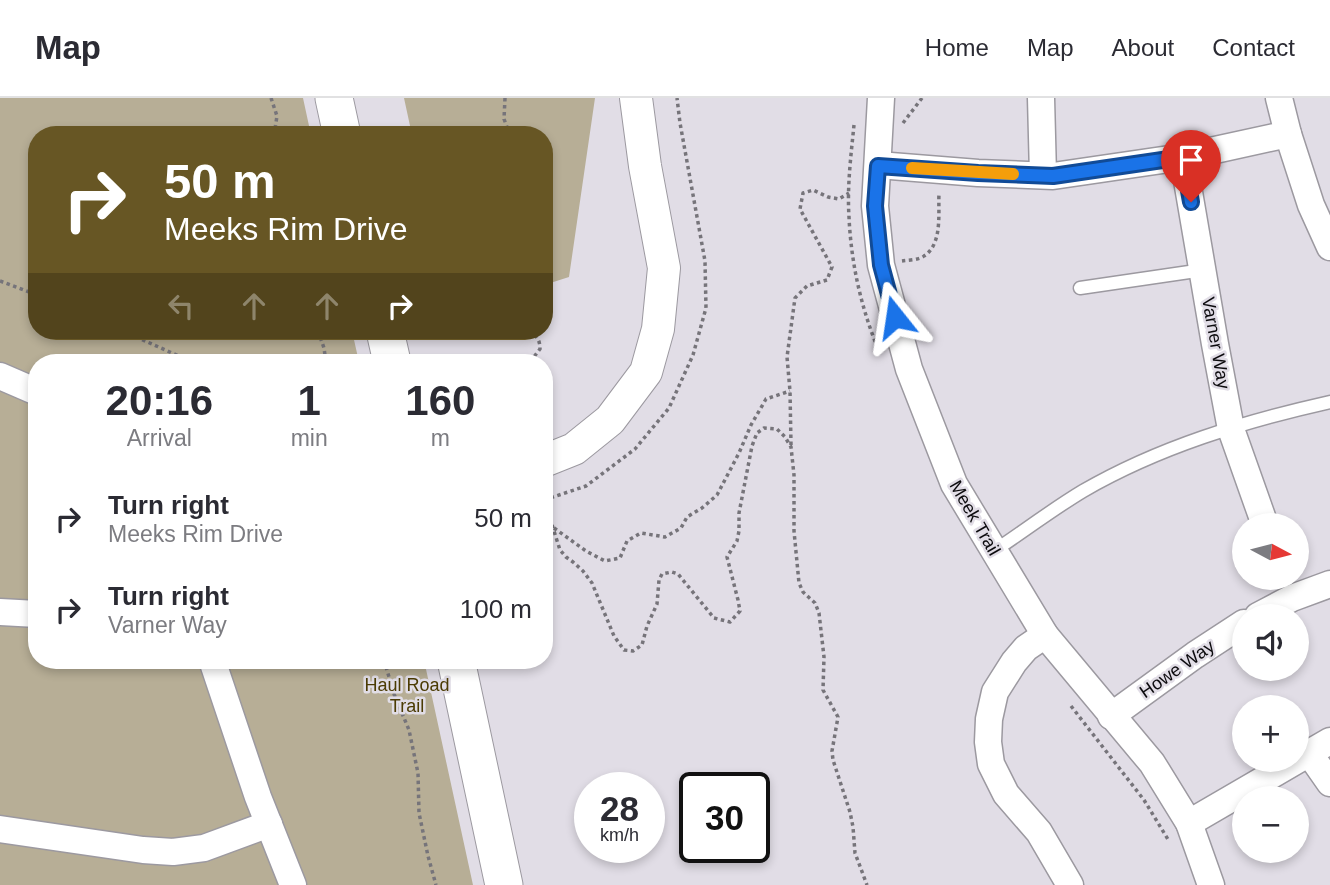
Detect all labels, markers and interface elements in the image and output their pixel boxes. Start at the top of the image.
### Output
text: Map [35,29,101,66]
text: Home [925,34,989,61]
text: Map [1027,34,1074,61]
text: About [1112,34,1174,61]
text: Contact [1212,34,1295,61]
pin [1161,130,1221,202]
icon: arrive [1172,141,1210,179]
icon: right [49,154,140,245]
text: 50 m [164,154,276,208]
text: Meeks Rim Drive [164,211,408,247]
position arrow [858,280,932,354]
icon: left [162,287,200,325]
icon: ahead [235,287,273,325]
icon: ahead [308,287,346,325]
icon: right [381,287,419,325]
street label: Varner Way [1198,295,1234,391]
text: 20:16 [106,377,213,424]
text: 1 [297,377,321,424]
text: 160 [405,377,475,424]
text: Arrival [127,425,192,451]
text: min [291,425,328,451]
text: m [431,425,450,451]
street label: Meek Trail [946,477,1004,559]
text: Turn right [108,490,229,520]
icon: right [49,500,87,538]
text: 50 m [474,503,532,533]
north arrow [1232,513,1309,590]
map controls [1232,513,1309,863]
text: Meeks Rim Drive [108,521,283,547]
text: Turn right [108,581,229,611]
icon: right [49,591,87,629]
text: 100 m [460,594,532,624]
button: sound [1232,604,1309,681]
text: Varner Way [108,612,227,638]
street label: Howe Way [1136,636,1218,702]
park label: Haul Road Trail [364,675,450,716]
button: + [1232,695,1309,772]
speed limit sign: 30 [679,772,770,863]
button: − [1232,786,1309,863]
text: 28 [600,789,639,828]
text: km/h [600,825,639,845]

